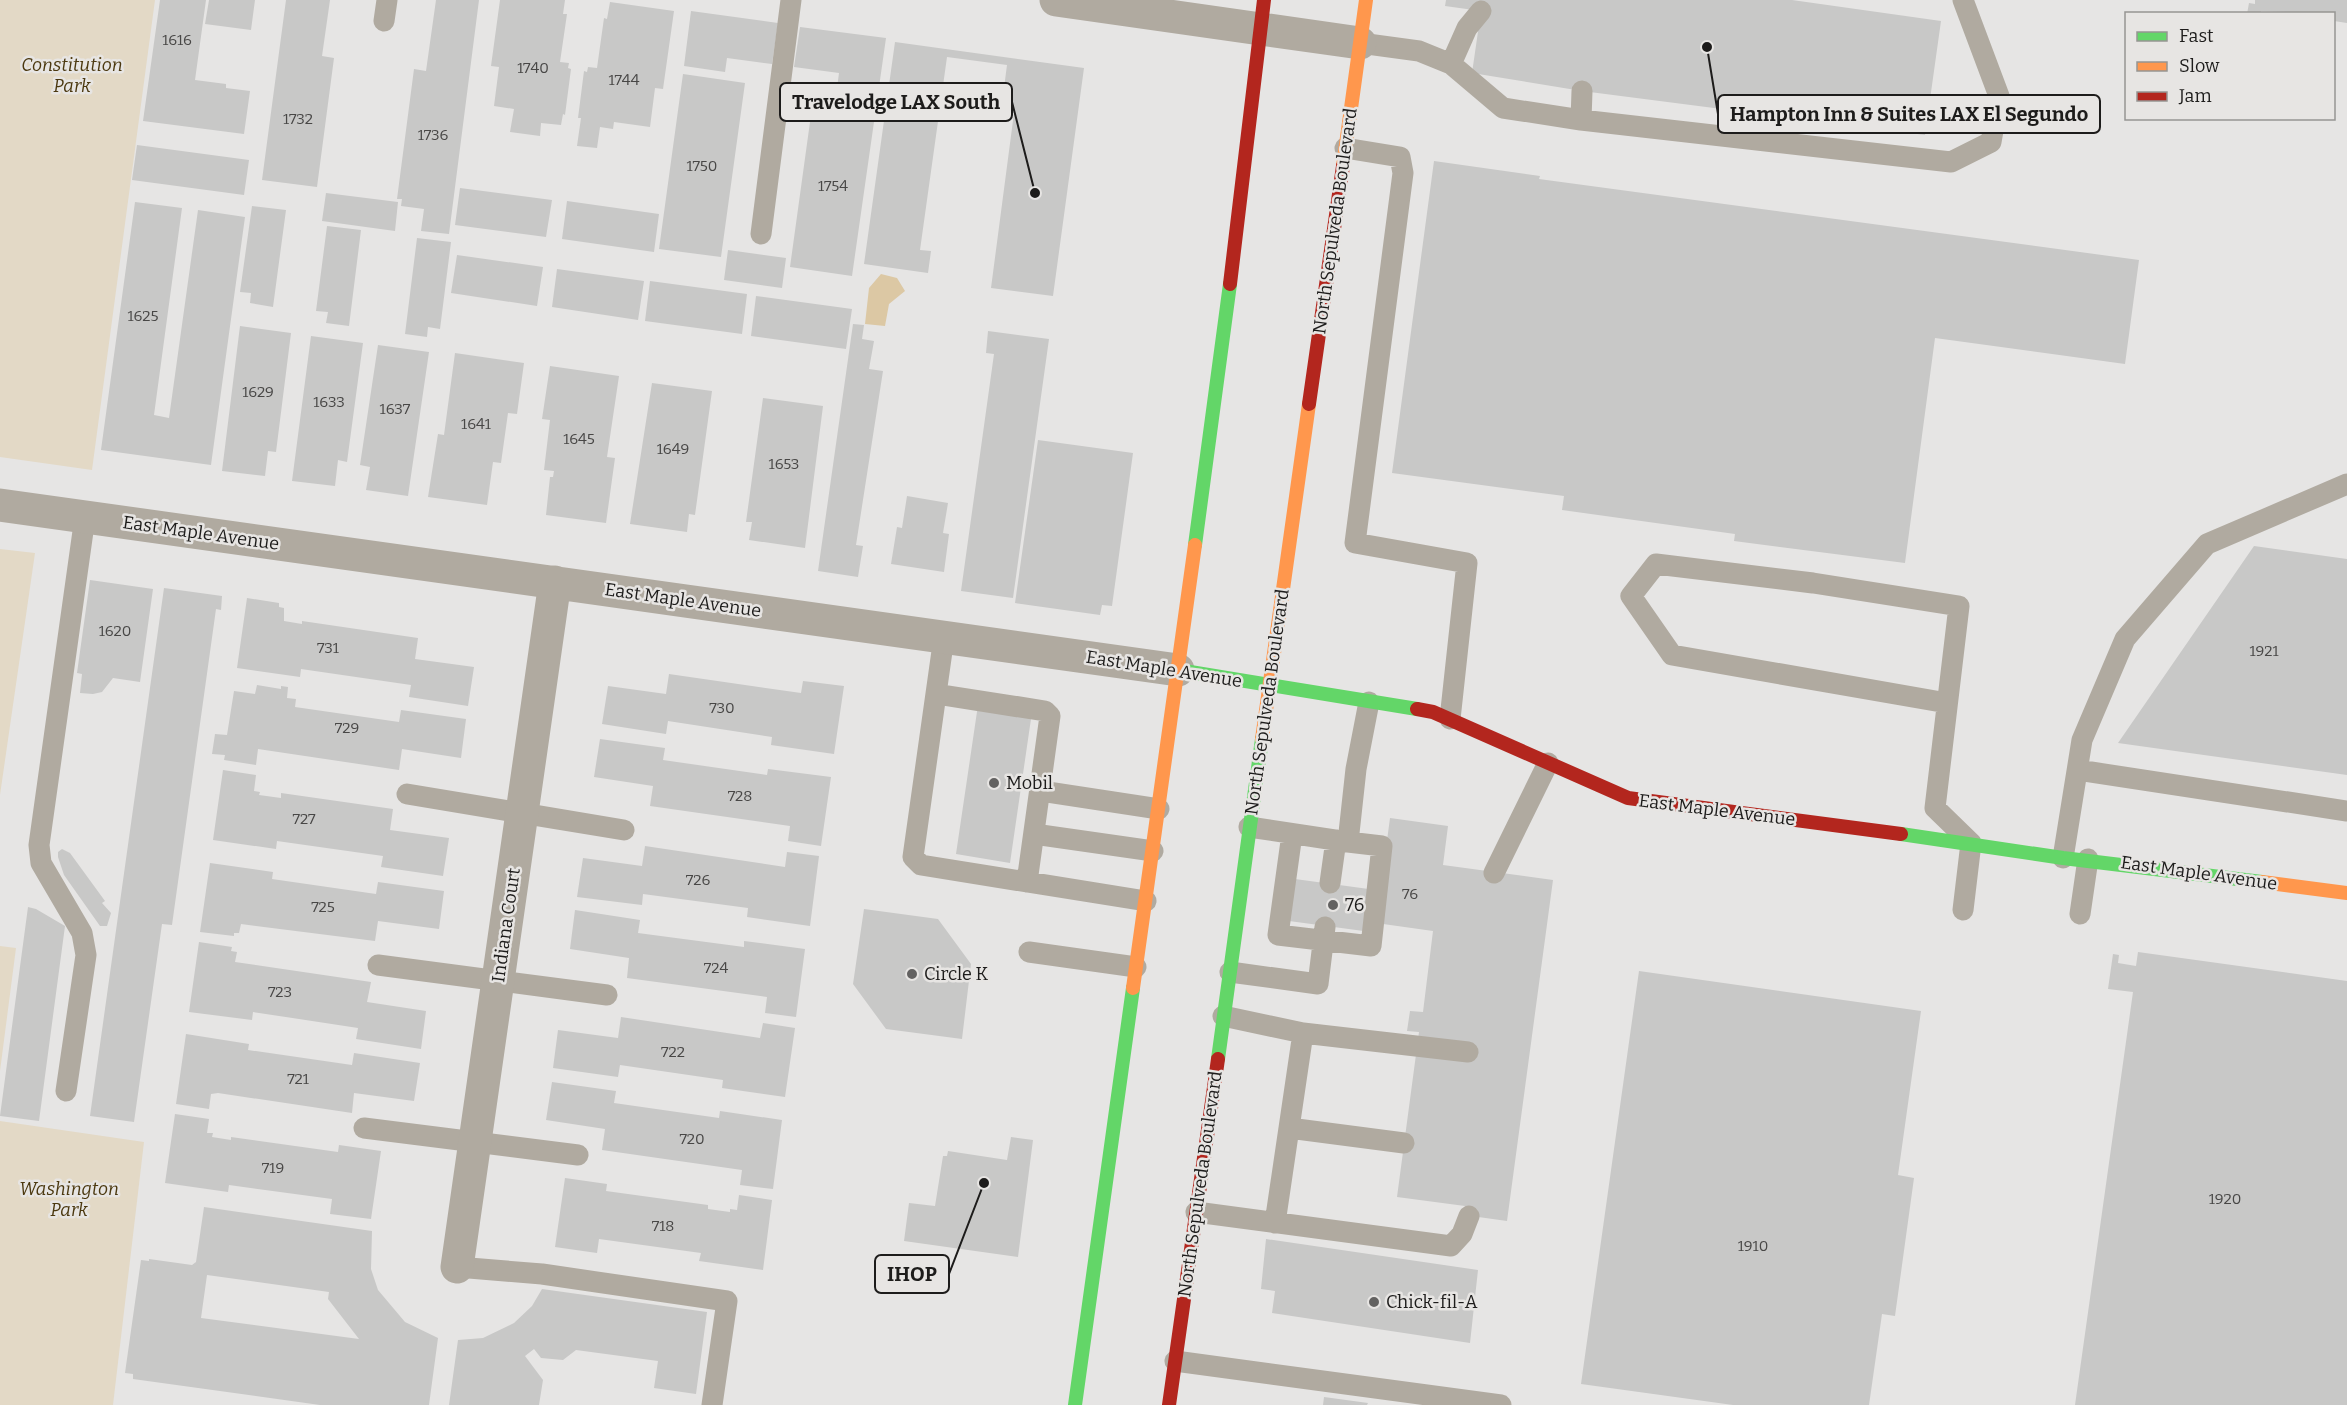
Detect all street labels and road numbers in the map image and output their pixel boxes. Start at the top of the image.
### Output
street label: North Sepulveda Boulevard [1308,106,1362,336]
street label: East Maple Avenue [121,511,281,555]
street label: East Maple Avenue [603,578,763,622]
street label: North Sepulveda Boulevard [1240,587,1294,817]
street label: East Maple Avenue [1084,646,1244,692]
street label: East Maple Avenue [1637,789,1797,831]
street label: East Maple Avenue [2119,851,2279,895]
street label: Indiana Court [487,866,525,984]
street label: North Sepulveda Boulevard [1173,1069,1227,1299]

